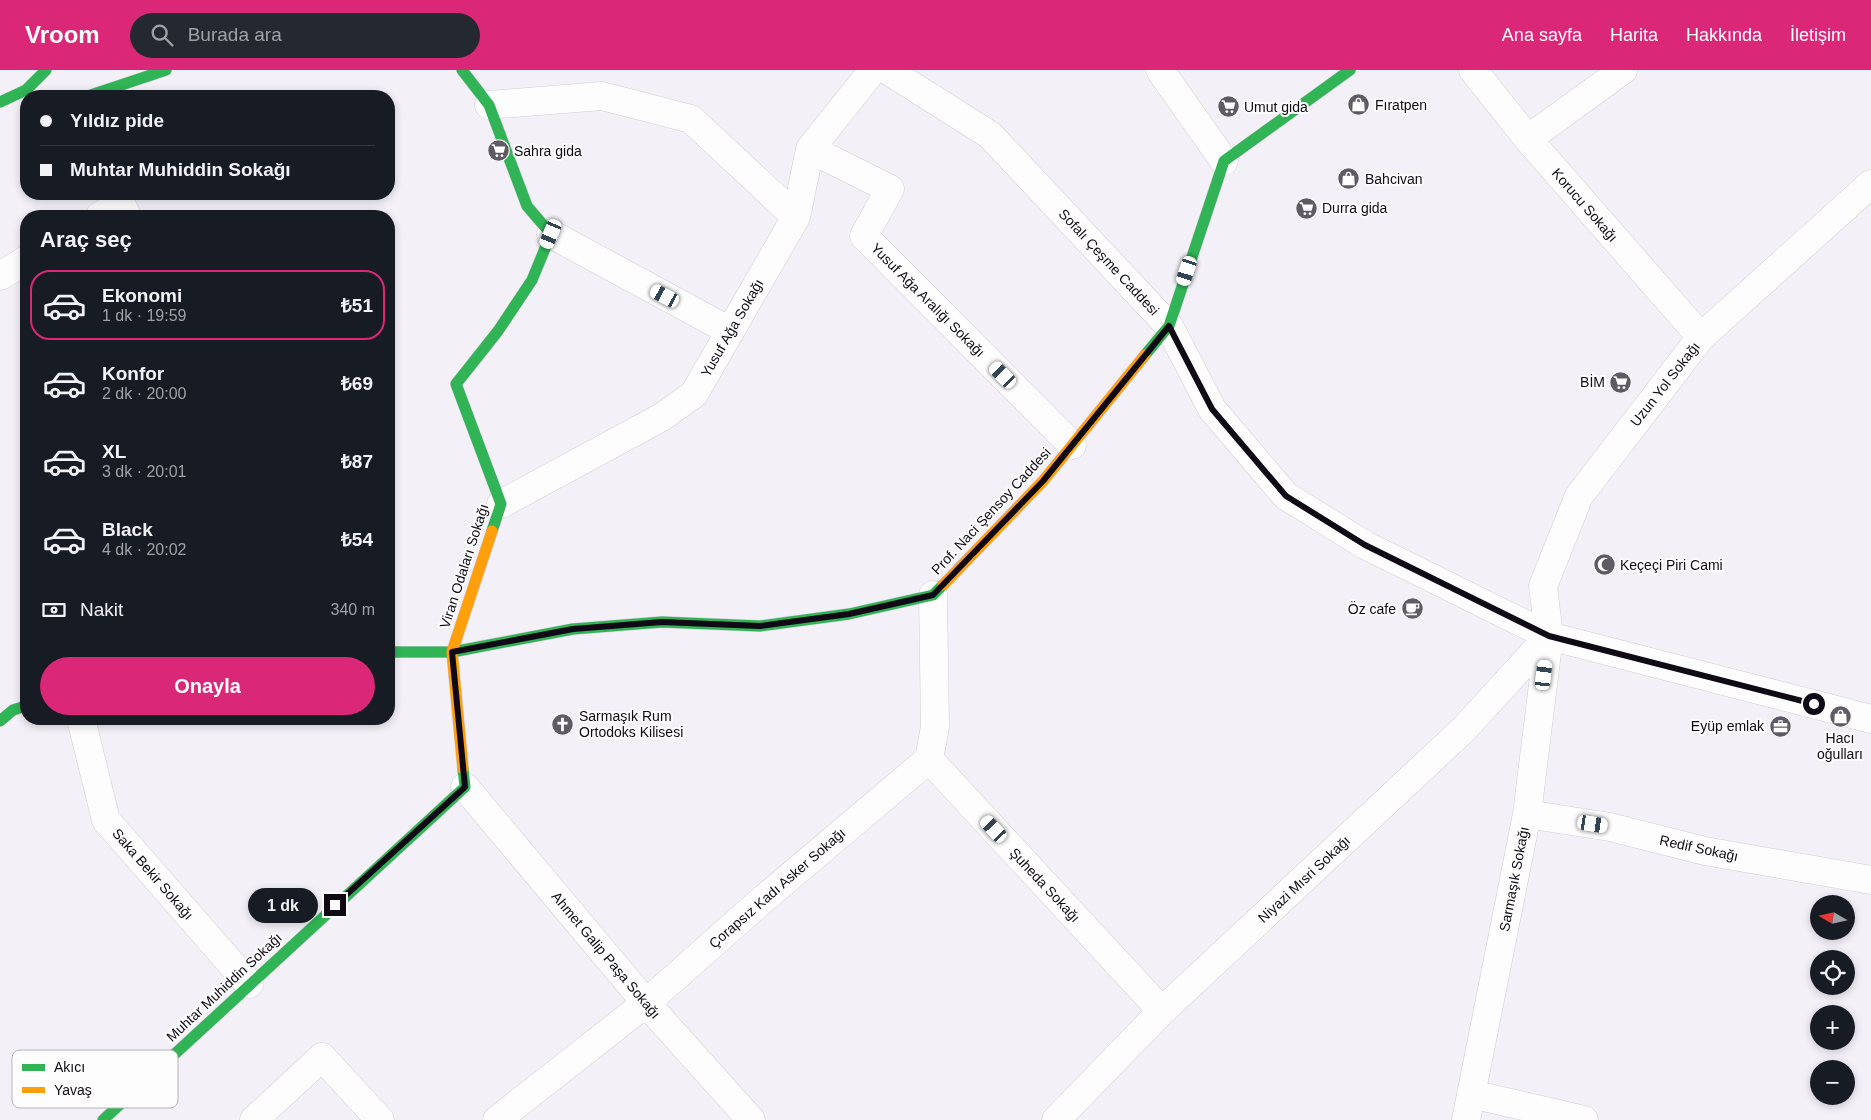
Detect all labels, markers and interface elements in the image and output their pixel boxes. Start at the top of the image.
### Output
search box [130,13,480,58]
text: Vroom [25,21,100,48]
icon: search [148,21,176,49]
text: Burada ara [188,24,282,45]
text: Ana sayfa [1502,25,1582,45]
text: Harita [1610,25,1658,45]
text: Hakkında [1686,25,1762,45]
text: İletişim [1790,25,1846,45]
shop icon: Fıratpen [1347,93,1371,117]
supermarket icon: Umut gida [1216,95,1240,119]
place label: Fıratpen [1375,97,1427,113]
place label: Umut gida [1244,99,1308,115]
text: Yıldız pide [70,110,164,131]
supermarket icon: Sahra gida [486,139,510,163]
place label: Sahra gida [514,143,582,159]
text: Muhtar Muhiddin Sokağı [70,159,291,180]
street label: Korucu Sokağı [1549,165,1621,245]
shop icon: Bahcivan [1337,167,1361,191]
place label: Bahcivan [1365,171,1423,187]
supermarket icon: Durra gida [1294,196,1318,220]
place label: Durra gida [1322,200,1388,216]
street label: Sofalı Çeşme Caddesi [1056,206,1162,318]
car [538,217,563,251]
text: Araç seç [40,227,132,252]
street label: Yusuf Ağa Aralığı Sokağı [868,240,988,360]
car [1175,254,1198,288]
street label: Yusuf Ağa Sokağı [697,276,767,380]
car [648,282,681,310]
icon: car [42,283,87,328]
text: Ekonomi [102,285,182,306]
text: ₺51 [341,295,373,316]
text: 1 dk · 19:59 [102,307,187,324]
street label: Uzun Yol Sokağı [1627,339,1703,429]
car [987,359,1018,391]
icon: car [42,361,87,406]
text: Konfor [102,363,164,384]
supermarket icon: BİM [1609,370,1633,394]
text: ₺69 [341,373,373,394]
place label: BİM [1580,373,1605,390]
text: 2 dk · 20:00 [102,385,187,402]
icon: car [42,439,87,484]
text: XL [102,441,126,462]
street label: Prof. Naci Şensoy Caddesi [928,444,1054,578]
text: ₺87 [341,451,373,472]
text: 3 dk · 20:01 [102,463,187,480]
street label: Viran Odaları Sokağı [436,502,492,630]
icon: car [42,517,87,562]
text: Black [102,519,153,540]
text: ₺54 [341,529,373,550]
text: 4 dk · 20:02 [102,541,187,558]
mosque icon: Keçeçi Piri Cami [1592,553,1616,577]
place label: Keçeçi Piri Cami [1620,557,1723,573]
icon: cash [40,596,68,624]
cafe icon: Öz cafe [1400,597,1424,621]
text: Nakit [80,599,123,620]
place label: Öz cafe [1348,600,1396,617]
text: 340 m [331,601,375,618]
button: Onayla [40,657,375,715]
car [1534,659,1553,691]
route start [1803,693,1825,715]
shop icon: Hacı oğulları [1828,704,1852,728]
place label: Sarmaşık Rum Ortodoks Kilisesi [579,708,683,740]
church icon: Sarmaşık Rum Ortodoks Kilisesi [551,712,575,736]
office icon: Eyüp emlak [1768,714,1792,738]
place label: Eyüp emlak [1691,718,1765,734]
place label: Hacı oğulları [1817,730,1863,762]
car [978,813,1009,845]
car [1577,814,1608,834]
street label: Saka Bekir Sokağı [109,825,197,923]
street label: Çorapsız Kadı Asker Sokağı [706,825,848,951]
street label: Sarmaşık Sokağı [1496,825,1532,933]
street label: Niyazi Mısri Sokağı [1255,832,1353,926]
street label: Redif Sokağı [1658,832,1740,864]
street label: Şuheda Sokağı [1006,845,1084,925]
callout: 1 dk [248,888,318,922]
street label: Ahmet Galip Paşa Sokağı [548,888,664,1022]
route end [324,894,346,916]
north arrow [1810,895,1855,940]
map controls [1810,895,1855,1105]
text: 1 dk [267,897,299,914]
street label: Muhtar Muhiddin Sokağı [163,929,285,1045]
button: locate [1810,950,1855,995]
button: + [1810,1005,1855,1050]
legend [12,1050,178,1108]
text: Akıcı [54,1059,85,1075]
button: − [1810,1060,1855,1105]
text: Yavaş [54,1082,92,1098]

